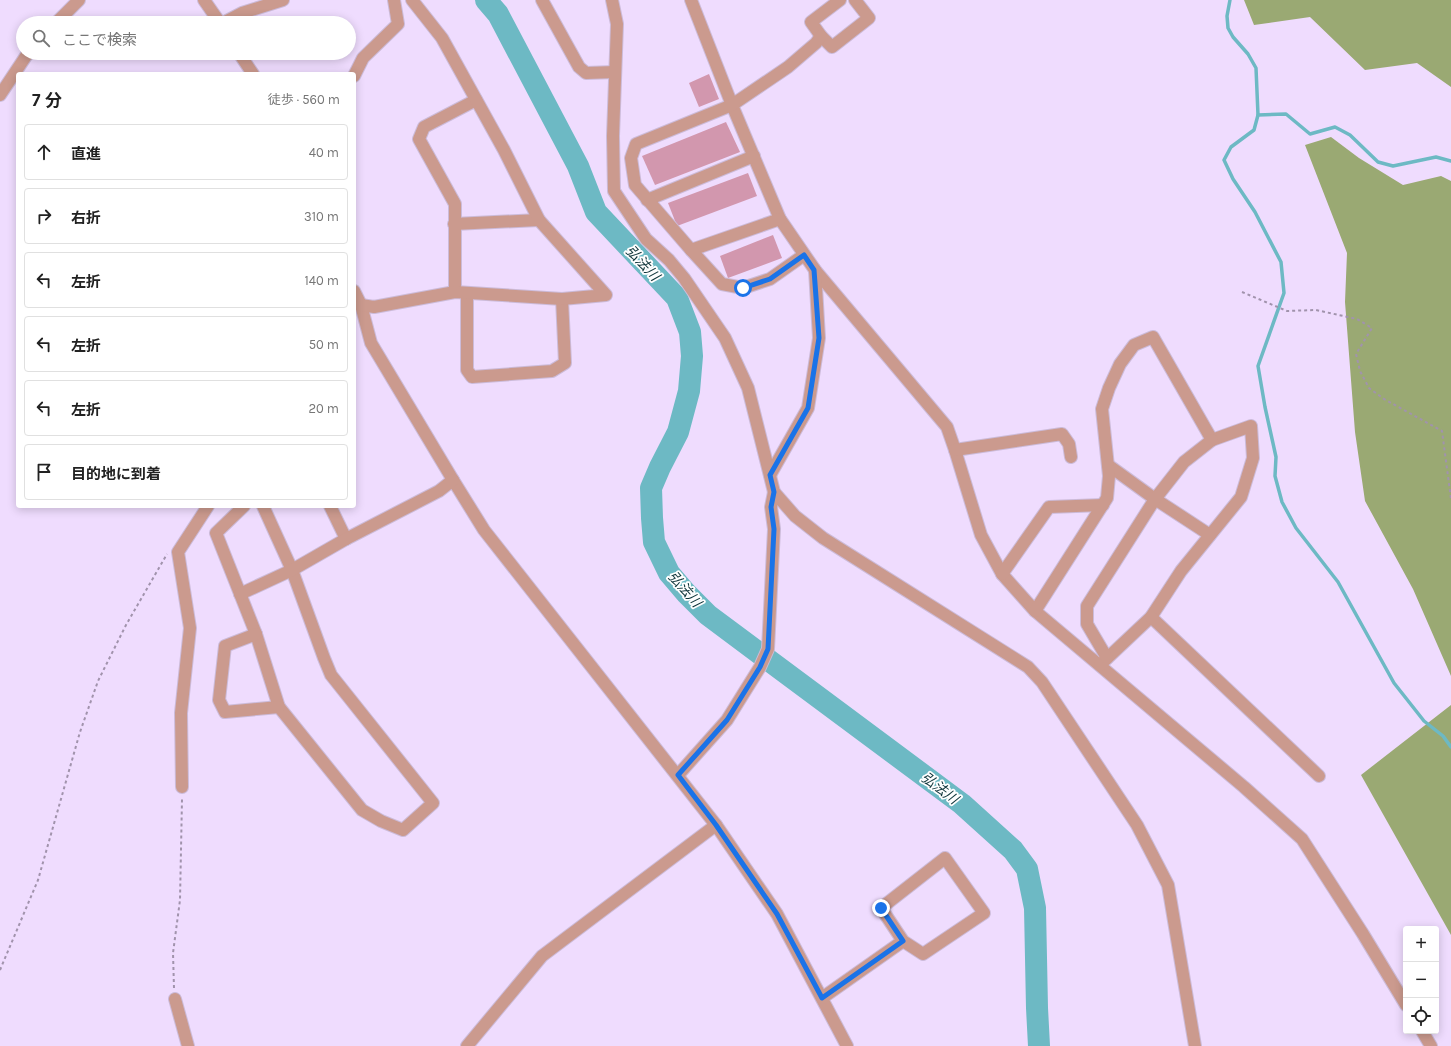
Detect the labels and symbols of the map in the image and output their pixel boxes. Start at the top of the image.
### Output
water label: 弘法川 [622,242,665,286]
route start [734,279,752,297]
water label: 弘法川 [664,568,706,612]
water label: 弘法川 [918,769,963,809]
route end [872,899,890,917]

